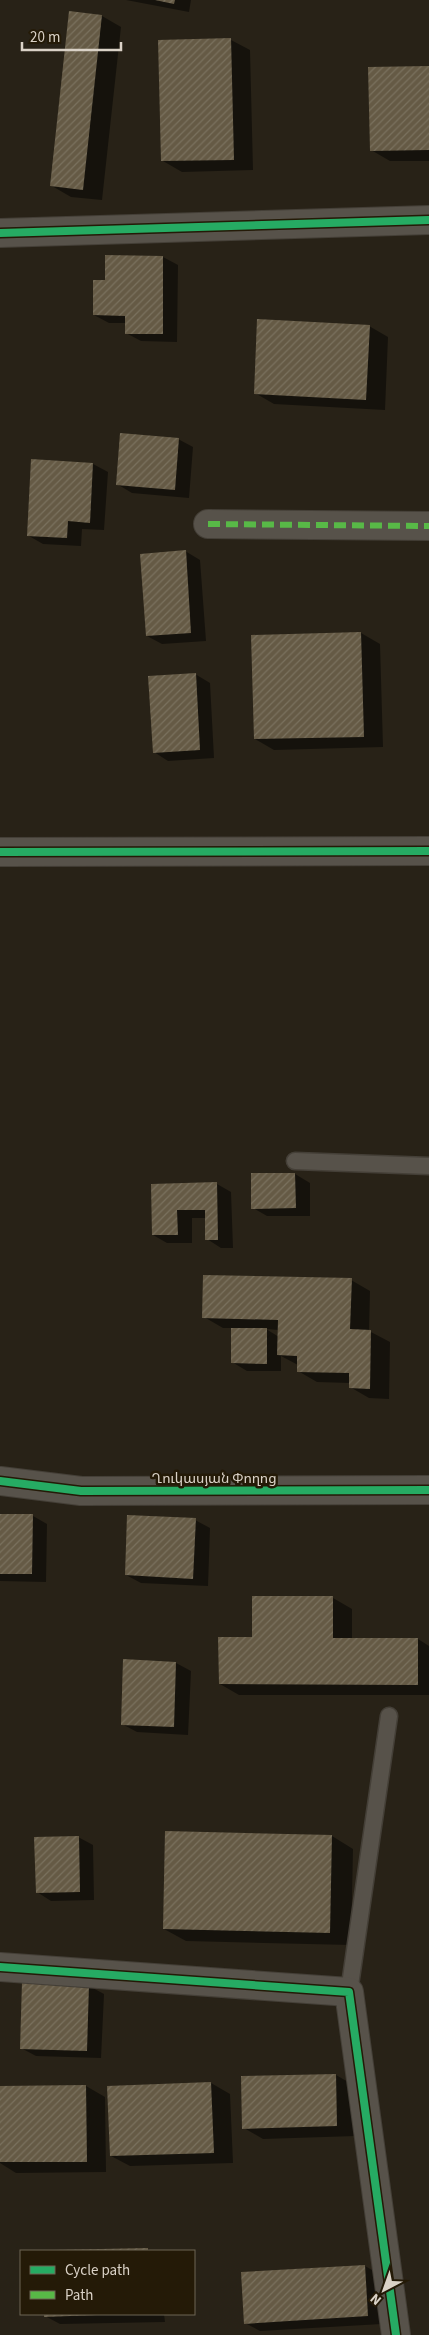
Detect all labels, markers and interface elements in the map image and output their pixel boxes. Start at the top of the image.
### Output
scale bar [22,20,121,52]
text: 20 m [30,27,60,48]
street label: Ղուկասյան Փողոց [151,1469,277,1489]
legend [20,2250,195,2315]
text: Cycle path [65,2260,130,2281]
north arrow [359,2265,409,2315]
text: Path [65,2285,93,2306]
text: N [366,2288,386,2310]

